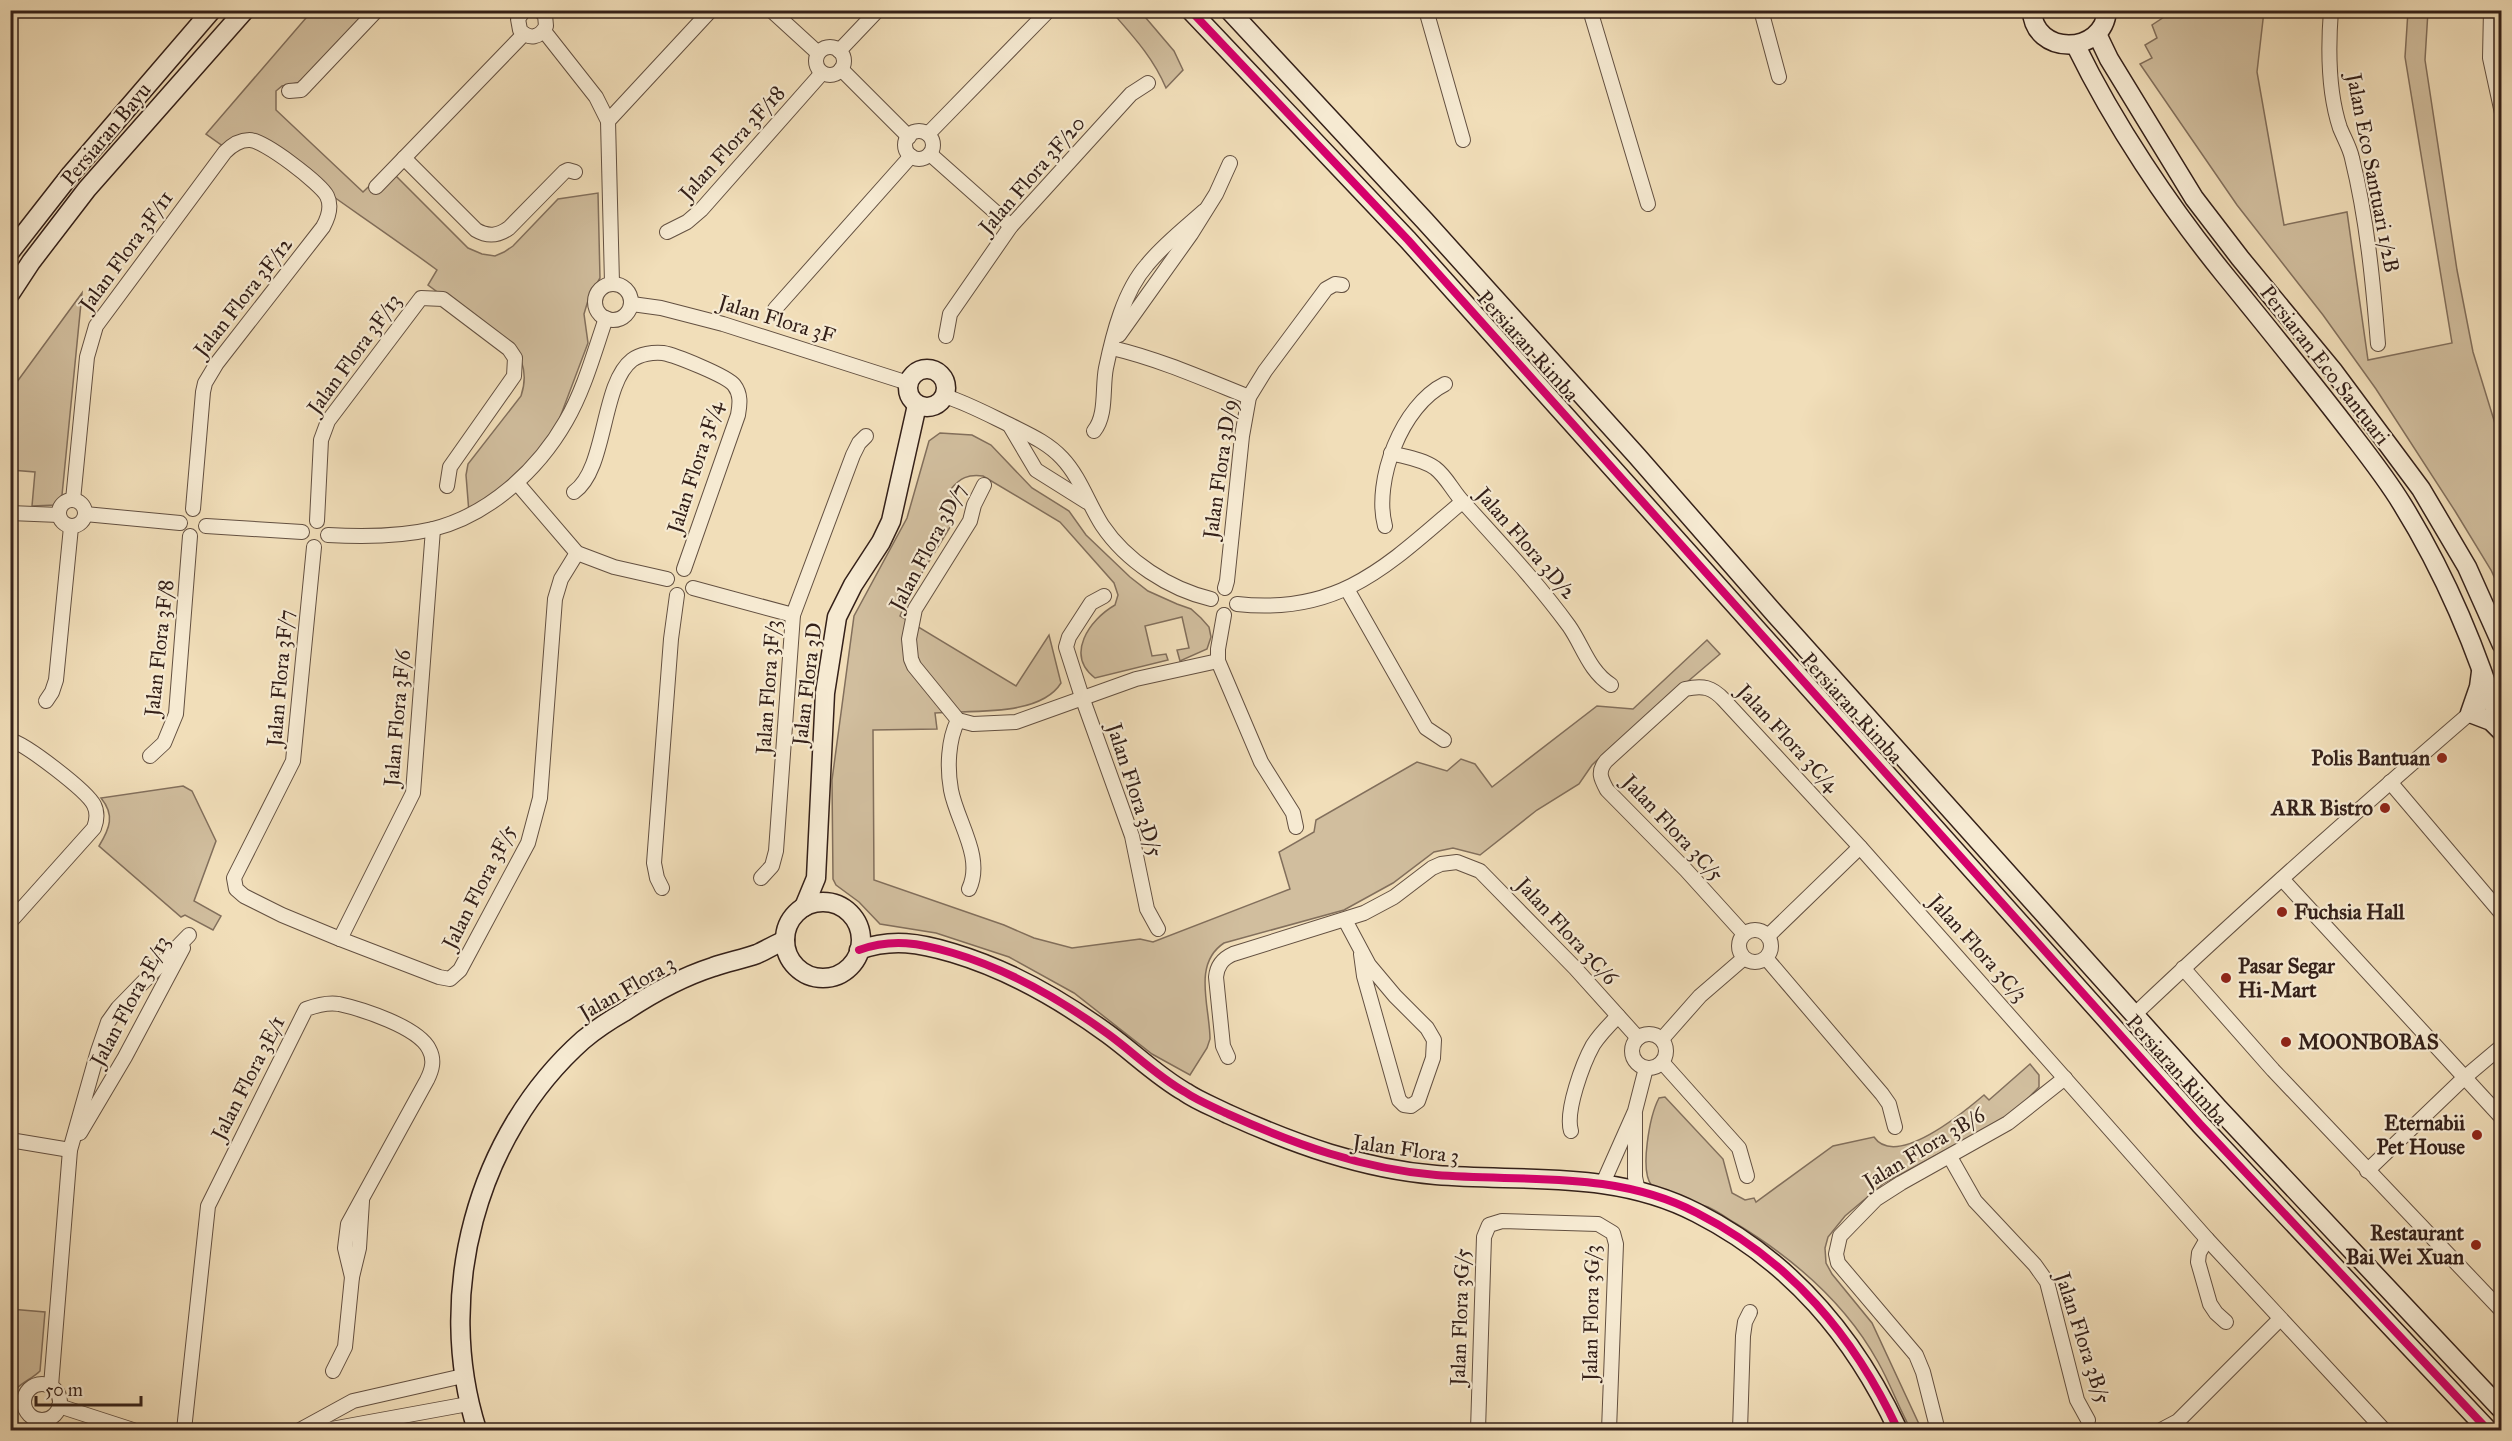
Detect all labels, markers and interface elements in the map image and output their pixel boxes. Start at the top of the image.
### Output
street label: Jalan Eco Santuari 1/2B [2341,69,2405,275]
street label: Persiaran Bayu [55,77,157,191]
street label: Jalan Flora 3F/18 [672,80,790,207]
street label: Jalan Flora 3F/20 [972,110,1091,241]
street label: Jalan Flora 3F/11 [72,186,179,318]
street label: Jalan Flora 3F/12 [187,231,298,364]
street label: Persiaran Eco Santuari [2255,280,2396,450]
street label: Persiaran Rimba [1471,285,1585,407]
street label: Jalan Flora 3F [714,288,839,349]
street label: Jalan Flora 3F/13 [300,289,407,421]
street label: Jalan Flora 3F/4 [661,396,729,538]
street label: Jalan Flora 3D/9 [1197,398,1243,542]
street label: Jalan Flora 3D/7 [883,479,972,617]
street label: Jalan Flora 3D/2 [1469,480,1582,605]
street label: Jalan Flora 3F/8 [139,578,179,720]
street label: Jalan Flora 3F/7 [261,608,299,750]
street label: Jalan Flora 3F/3 [750,619,786,757]
street label: Jalan Flora 3D [786,621,827,749]
street label: Jalan Flora 3F/6 [378,647,416,789]
street label: Persiaran Rimba [1795,647,1909,769]
street label: Jalan Flora 3C/4 [1730,677,1845,798]
street label: Jalan Flora 3D/5 [1101,718,1169,860]
place label: Polis Bantuan [2311,745,2431,771]
marker: Polis Bantuan [2435,751,2449,765]
street label: Jalan Flora 3C/5 [1616,768,1729,887]
place label: ARR Bistro [2270,795,2373,821]
marker: ARR Bistro [2378,801,2392,815]
street label: Jalan Flora 3F/5 [436,820,522,955]
street label: Jalan Flora 3C/6 [1509,870,1624,991]
street label: Jalan Flora 3C/3 [1922,888,2033,1007]
place label: Fuchsia Hall [2294,899,2406,925]
marker: Fuchsia Hall [2275,905,2289,919]
street label: Jalan Flora 3E/13 [84,931,175,1073]
street label: Jalan Flora 3 [572,950,680,1027]
place label: Pasar Segar Hi-Mart [2238,953,2336,1003]
marker: Pasar Segar Hi-Mart [2219,971,2233,985]
street label: Persiaran Rimba [2120,1009,2234,1131]
street label: Jalan Flora 3E/1 [205,1012,290,1146]
place label: MOONBOBAS [2298,1029,2439,1055]
marker: MOONBOBAS [2279,1035,2293,1049]
street label: Jalan Flora 3B/6 [1857,1101,1991,1196]
place label: Eternabii Pet House [2377,1110,2465,1160]
street label: Jalan Flora 3 [1349,1128,1461,1169]
marker: Eternabii Pet House [2470,1128,2484,1142]
place label: Restaurant Bai Wei Xuan [2346,1220,2465,1270]
marker: Restaurant Bai Wei Xuan [2469,1238,2483,1252]
street label: Jalan Flora 3G/3 [1577,1245,1605,1383]
street label: Jalan Flora 3G/5 [1445,1247,1475,1388]
street label: Jalan Flora 3B/5 [2049,1267,2116,1407]
scale bar [36,1369,141,1407]
text: 50 m [45,1379,83,1401]

